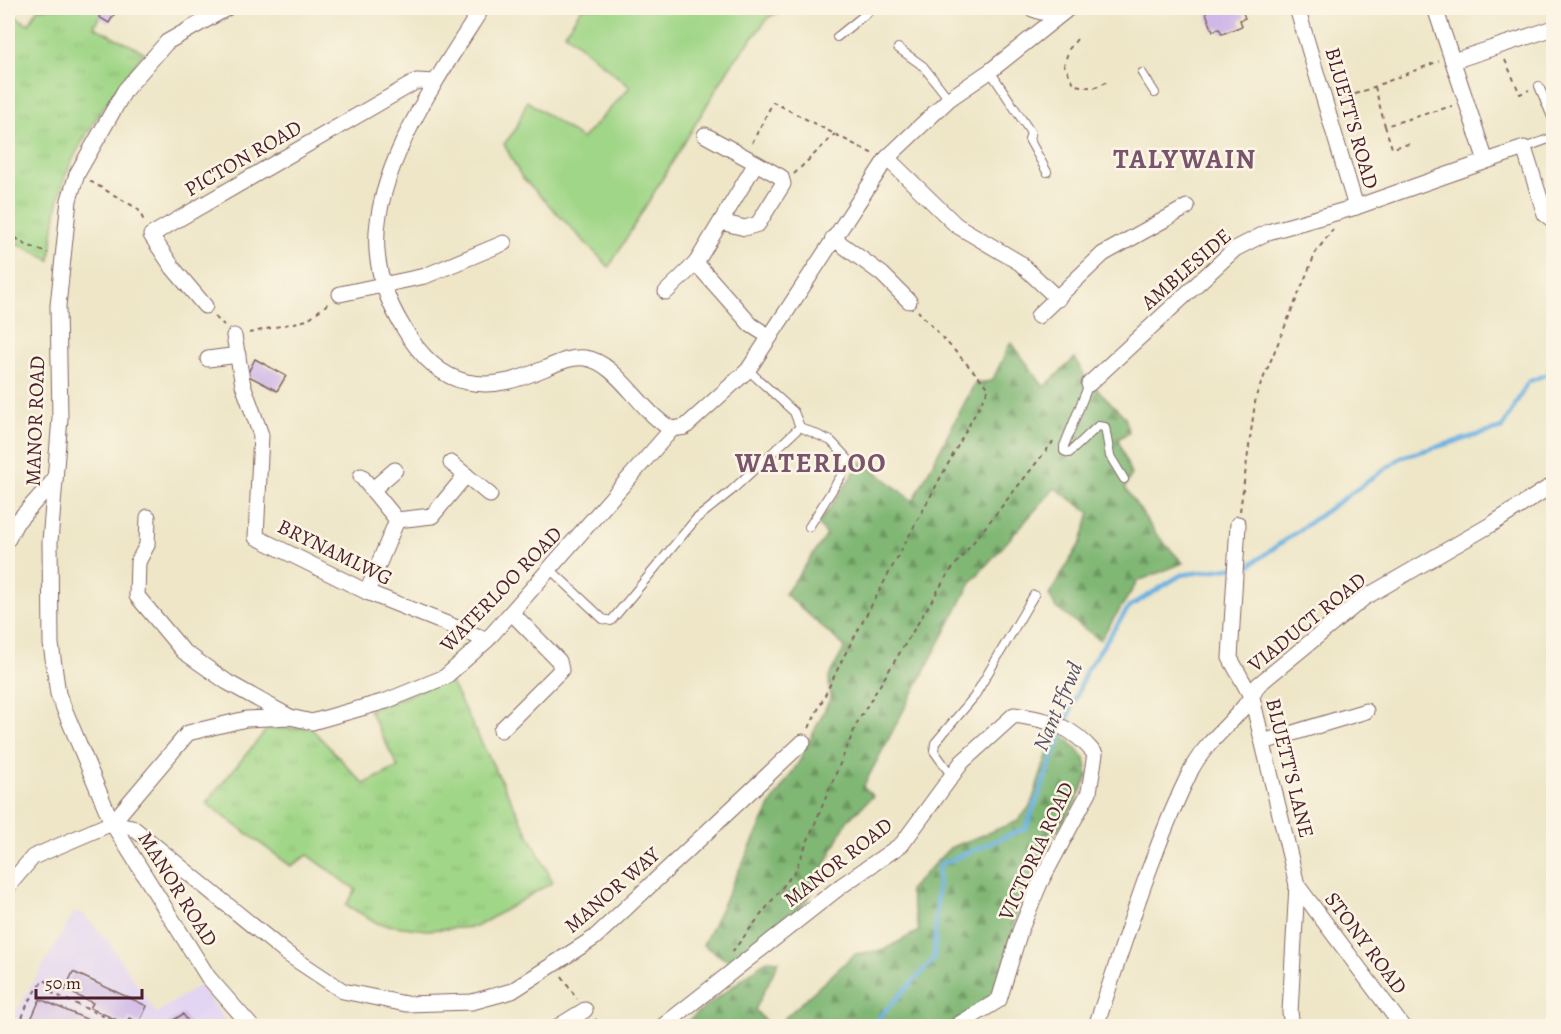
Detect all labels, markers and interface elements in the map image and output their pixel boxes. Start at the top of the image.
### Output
street label: BLUETT'S ROAD [1318,44,1386,192]
street label: PICTON ROAD [179,113,307,203]
district label: TALYWAIN [1113,141,1257,177]
street label: AMBLESIDE [1134,222,1237,317]
street label: MANOR ROAD [19,355,51,487]
district label: WATERLOO [734,445,887,481]
street label: BRYNAMLWG [273,512,397,592]
street label: WATERLOO ROAD [433,520,568,659]
street label: VIADUCT ROAD [1241,566,1372,679]
water label: Nant Ffrwd [1026,657,1090,756]
street label: BLUETT'S LANE [1259,695,1321,841]
street label: VICTORIA ROAD [991,777,1080,926]
street label: MANOR ROAD [778,811,898,913]
street label: MANOR ROAD [132,826,224,952]
street label: MANOR WAY [558,840,666,939]
street label: STONY ROAD [1318,886,1414,1000]
scale bar [36,962,142,1000]
text: 50 m [45,971,81,995]

